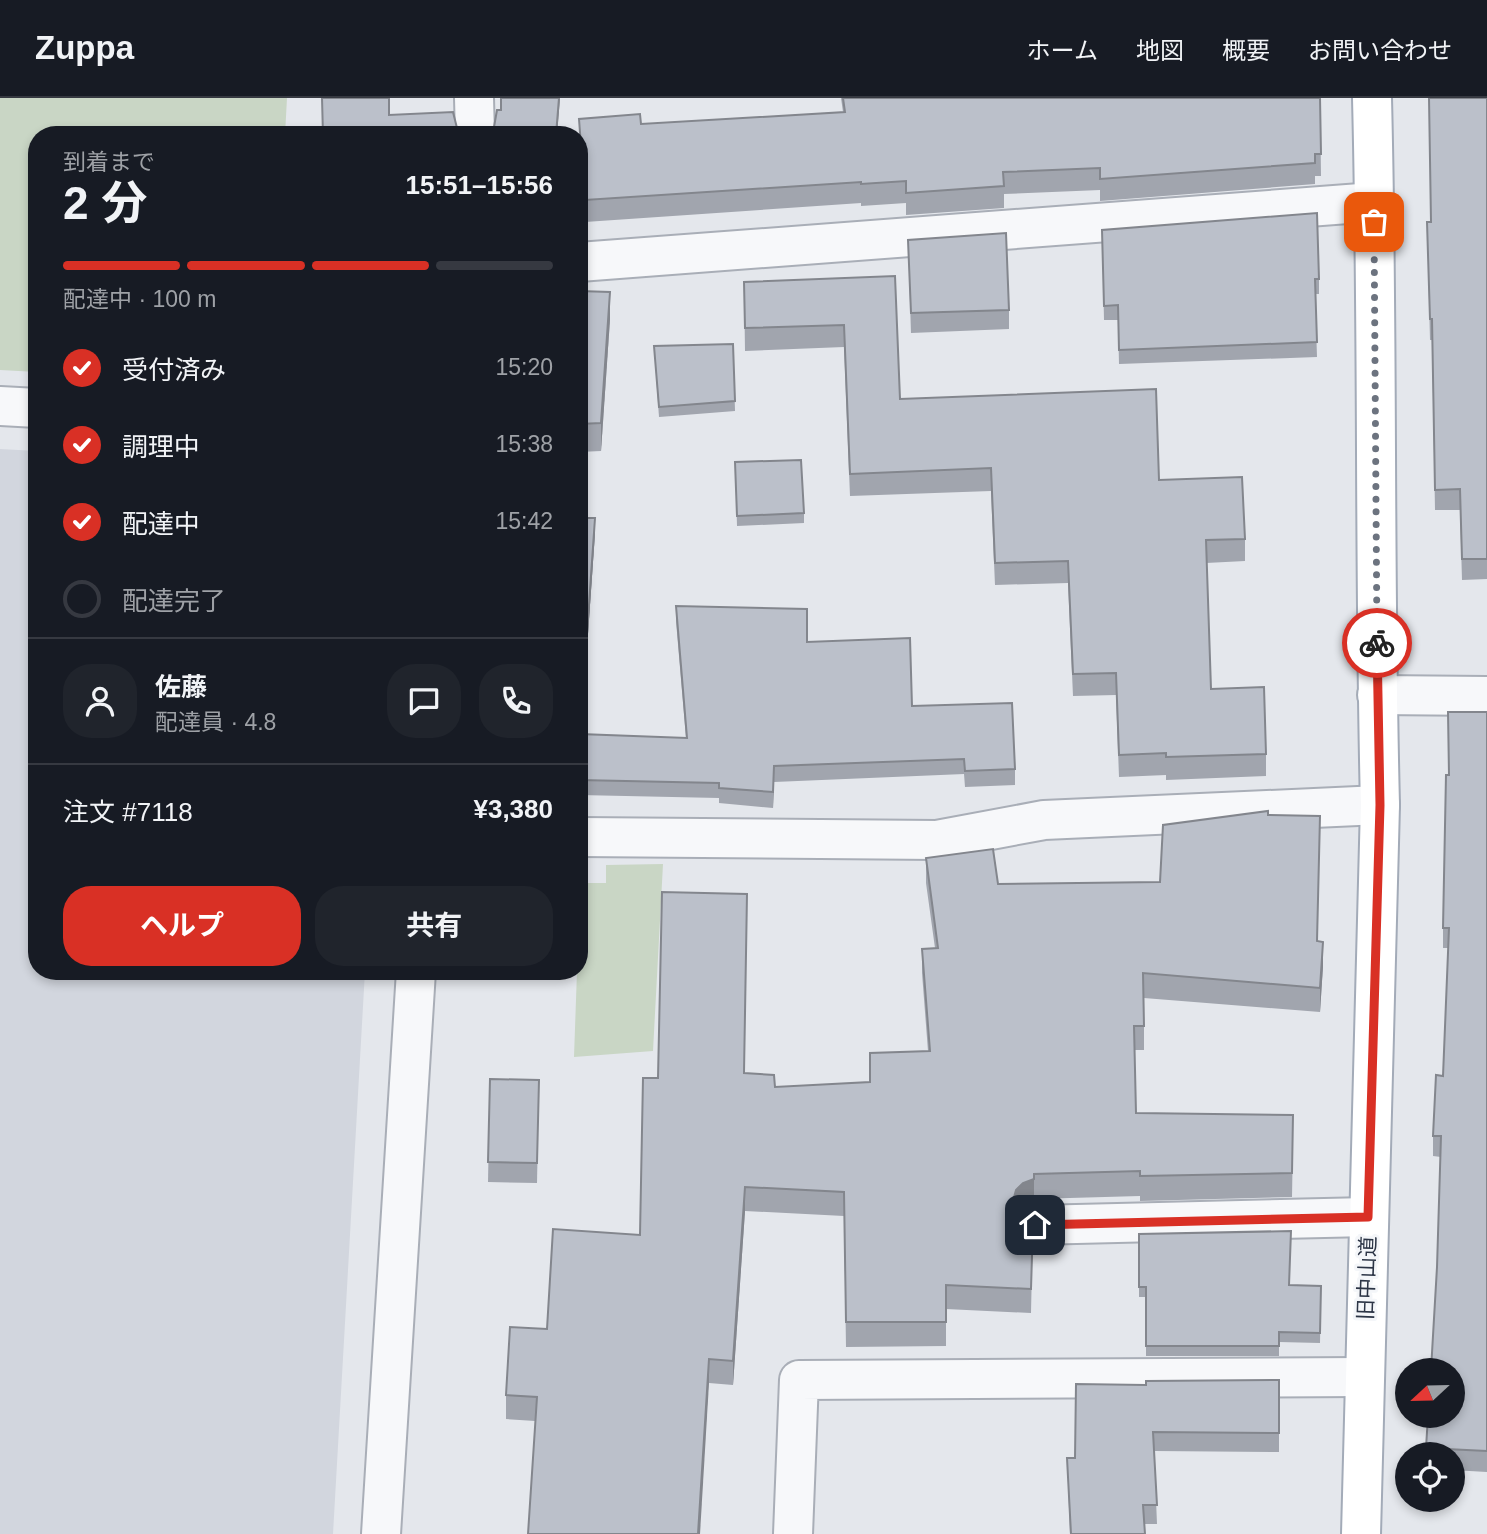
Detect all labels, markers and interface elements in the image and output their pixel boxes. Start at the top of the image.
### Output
text: Zuppa [35,29,134,66]
text: ホーム [1027,37,1098,64]
text: 地図 [1136,37,1184,64]
text: 概要 [1222,37,1270,64]
text: お問い合わせ [1308,37,1452,64]
text: 到着まで [63,149,155,175]
text: 15:51–15:56 [406,170,553,200]
text: 2 分 [63,177,147,229]
pin [1344,192,1404,252]
icon: bag [1355,203,1393,241]
text: 配達中 · 100 m [63,286,216,312]
icon: check [63,349,101,387]
text: 15:20 [495,354,553,380]
text: 受付済み [122,355,226,385]
icon: check [63,426,101,464]
text: 15:38 [495,431,553,457]
text: 調理中 [122,432,200,462]
icon: check [63,503,101,541]
text: 15:42 [495,508,553,534]
text: 配達中 [122,509,200,539]
text: 配達完了 [122,586,226,616]
courier [1342,608,1412,678]
icon: bike [1358,624,1396,662]
button: person [63,664,137,738]
button: chat [387,664,461,738]
button: phone [479,664,553,738]
text: 佐藤 [155,672,207,702]
text: 配達員 · 4.8 [155,709,276,735]
text: ¥3,380 [473,794,553,824]
text: 注文 #7118 [63,797,193,827]
button: ヘルプ [63,886,301,966]
button: 共有 [315,886,553,966]
pin [1005,1195,1065,1255]
icon: home [1016,1206,1054,1244]
street label: 旧中山道 [1354,1236,1379,1320]
north arrow [1395,1358,1465,1428]
map controls [1395,1358,1465,1512]
button: locate [1395,1442,1465,1512]

